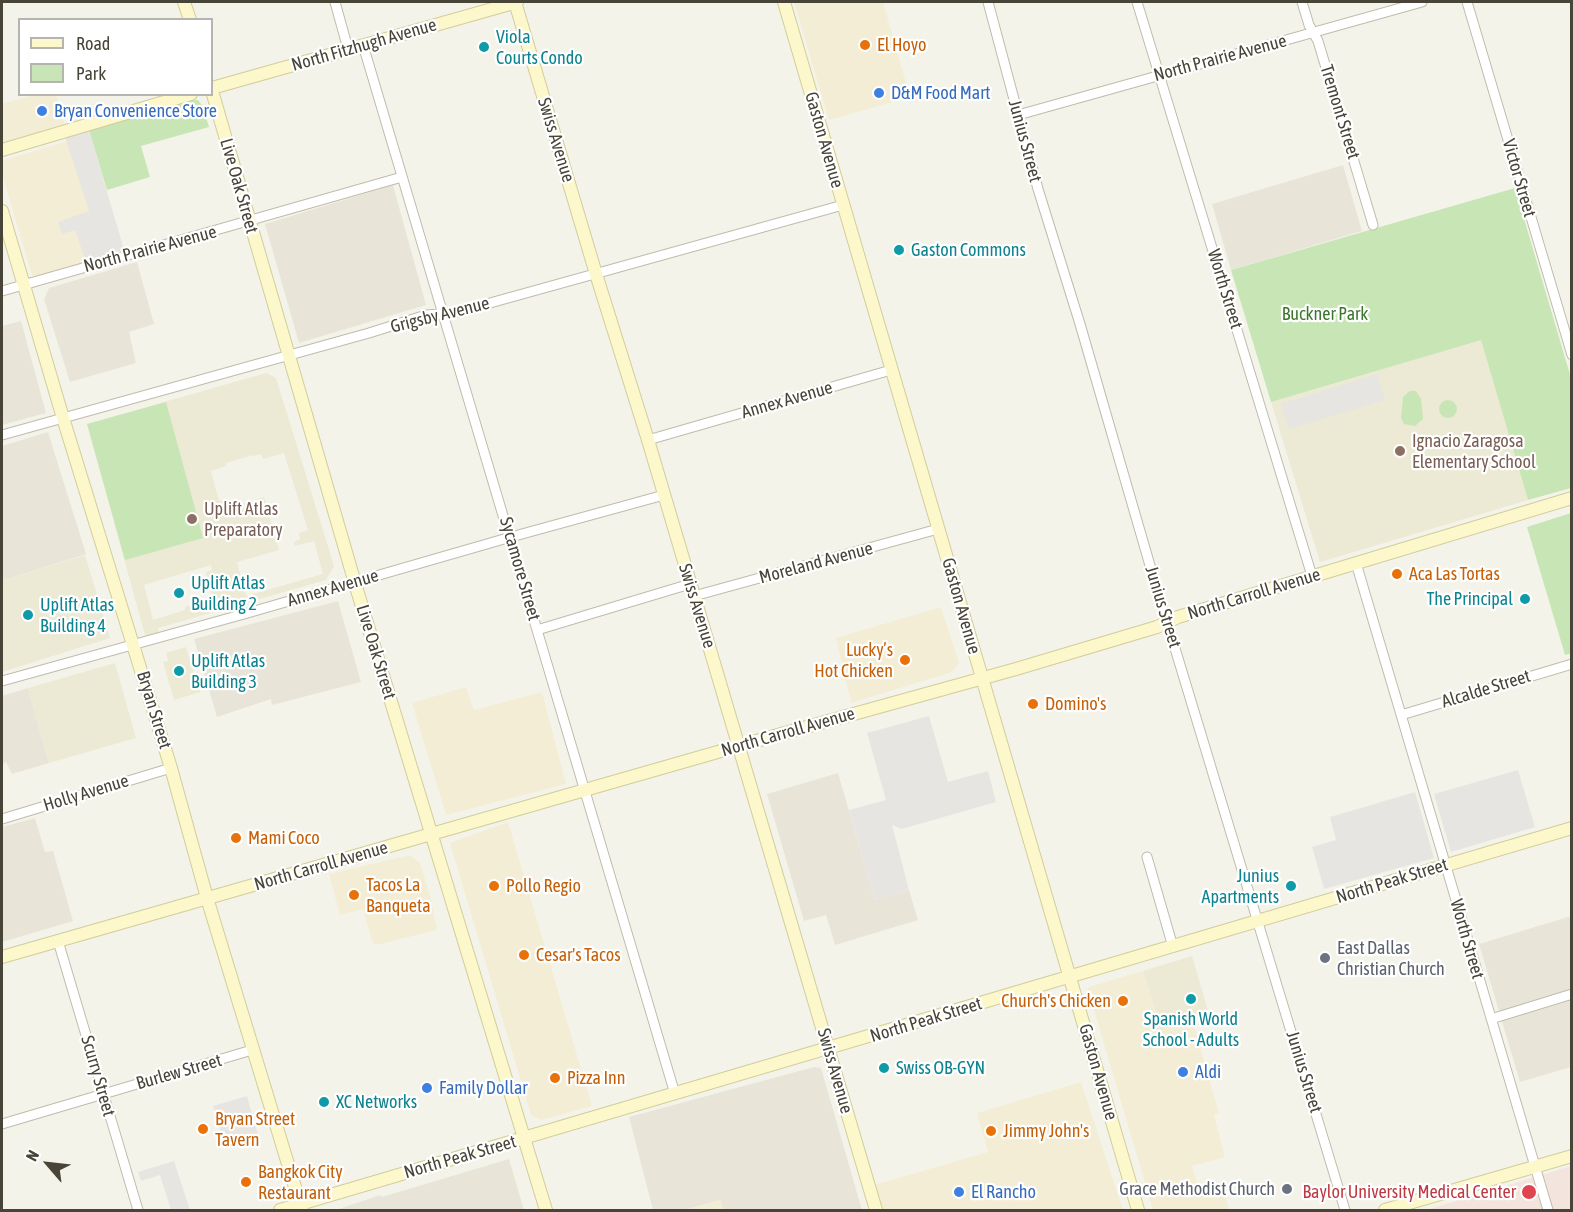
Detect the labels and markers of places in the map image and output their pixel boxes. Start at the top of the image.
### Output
place label: Viola Courts Condo [496,26,583,68]
place label: El Hoyo [877,34,926,56]
marker: El Hoyo [858,38,872,52]
marker: Viola Courts Condo [477,40,491,54]
place label: D&M Food Mart [891,82,991,104]
marker: D&M Food Mart [872,86,886,100]
place label: Bryan Convenience Store [54,100,217,122]
marker: Bryan Convenience Store [35,104,49,118]
place label: Gaston Commons [911,239,1026,261]
marker: Gaston Commons [892,243,906,257]
place label: Ignacio Zaragosa Elementary School [1412,430,1536,472]
marker: Ignacio Zaragosa Elementary School [1393,444,1407,458]
place label: Uplift Atlas Preparatory [204,498,283,540]
marker: Uplift Atlas Preparatory [185,512,199,526]
place label: Aca Las Tortas [1409,563,1500,585]
marker: Aca Las Tortas [1390,567,1404,581]
place label: Uplift Atlas Building 2 [191,572,265,614]
marker: Uplift Atlas Building 2 [172,586,186,600]
place label: The Principal [1427,588,1513,610]
marker: The Principal [1518,592,1532,606]
place label: Uplift Atlas Building 4 [40,594,114,636]
marker: Uplift Atlas Building 4 [21,608,35,622]
place label: Lucky’s Hot Chicken [814,639,893,682]
place label: Uplift Atlas Building 3 [191,650,265,692]
marker: Lucky’s Hot Chicken [898,653,912,667]
marker: Uplift Atlas Building 3 [172,664,186,678]
place label: Domino's [1045,693,1106,715]
marker: Domino's [1026,697,1040,711]
place label: Mami Coco [248,827,320,849]
marker: Mami Coco [229,831,243,845]
place label: Junius Apartments [1202,865,1279,908]
place label: Tacos La Banqueta [366,874,431,916]
place label: Pollo Regio [506,875,581,897]
marker: Pollo Regio [487,879,501,893]
marker: Junius Apartments [1284,879,1298,893]
marker: Tacos La Banqueta [347,888,361,902]
place label: East Dallas Christian Church [1337,937,1445,980]
place label: Cesar's Tacos [536,944,621,966]
marker: Cesar's Tacos [517,948,531,962]
marker: East Dallas Christian Church [1318,951,1332,965]
place label: Church's Chicken [1001,990,1111,1012]
marker: Spanish World School - Adults [1184,992,1198,1006]
marker: Church's Chicken [1116,994,1130,1008]
place label: Spanish World School - Adults [1143,1008,1239,1050]
place label: Swiss OB-GYN [896,1057,985,1079]
marker: Swiss OB-GYN [877,1061,891,1075]
place label: Aldi [1195,1061,1221,1083]
marker: Aldi [1176,1065,1190,1079]
place label: Pizza Inn [567,1067,625,1089]
marker: Pizza Inn [548,1071,562,1085]
place label: Family Dollar [439,1077,528,1099]
marker: Family Dollar [420,1081,434,1095]
place label: XC Networks [336,1091,417,1113]
marker: XC Networks [317,1095,331,1109]
place label: Bryan Street Tavern [215,1108,295,1150]
place label: Jimmy John's [1003,1120,1089,1142]
marker: Bryan Street Tavern [196,1122,210,1136]
marker: Jimmy John's [984,1124,998,1138]
place label: Bangkok City Restaurant [258,1161,343,1204]
marker: Bangkok City Restaurant [239,1175,253,1189]
place label: Grace Methodist Church [1119,1178,1275,1200]
place label: El Rancho [971,1181,1036,1203]
place label: Baylor University Medical Center [1303,1181,1516,1203]
marker: Grace Methodist Church [1280,1182,1294,1196]
marker: Baylor University Medical Center [1520,1183,1538,1201]
marker: El Rancho [952,1185,966,1199]

